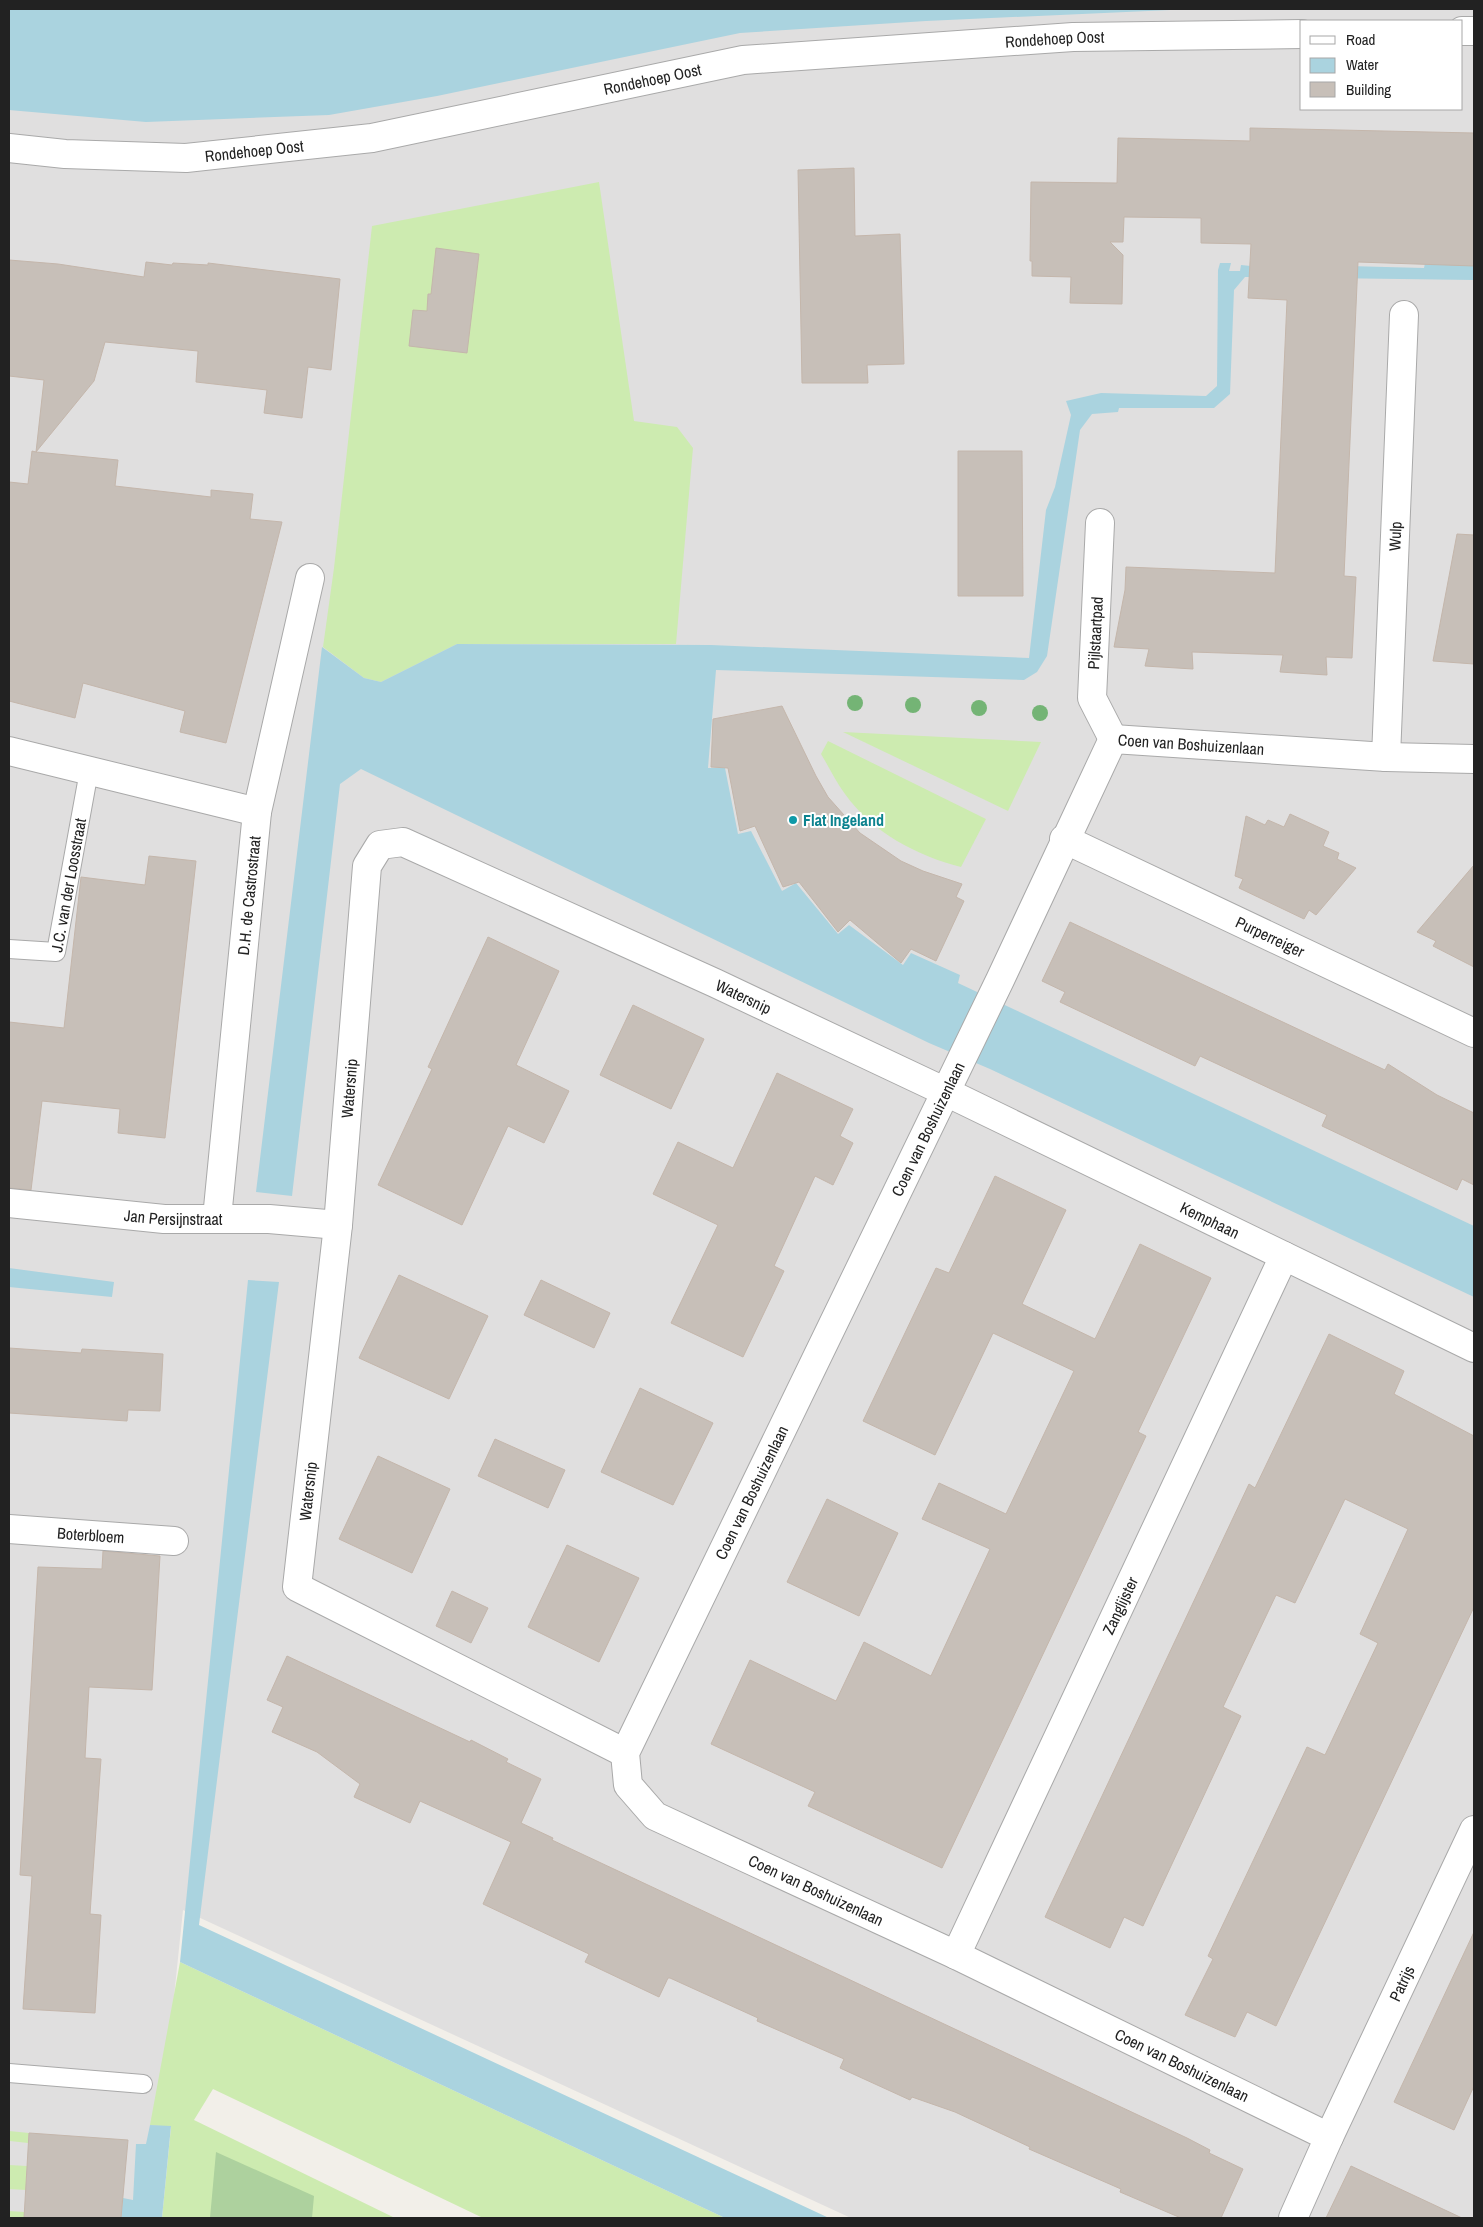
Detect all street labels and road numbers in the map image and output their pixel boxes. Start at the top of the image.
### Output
street label: Rondehoep Oost [1004,26,1105,53]
street label: Rondehoep Oost [602,58,704,100]
street label: Rondehoep Oost [204,134,305,167]
street label: Wulp [1383,521,1407,551]
street label: Pijlstaartpad [1082,596,1108,670]
street label: Coen van Boshuizenlaan [1117,728,1265,760]
street label: J.C. van der Loosstraat [45,816,91,954]
street label: D.H. de Castrostraat [232,835,266,956]
street label: Purperreiger [1232,911,1309,962]
street label: Watersnip [712,974,775,1019]
street label: Watersnip [336,1058,362,1119]
street label: Coen van Boshuizenlaan [886,1058,970,1200]
street label: Kemphaan [1176,1196,1243,1244]
street label: Jan Persijnstraat [123,1204,223,1230]
street label: Coen van Boshuizenlaan [709,1422,793,1563]
street label: Watersnip [294,1461,322,1522]
street label: Boterbloem [57,1522,125,1548]
street label: Zanglijster [1097,1573,1143,1638]
street label: Coen van Boshuizenlaan [745,1849,887,1931]
street label: Patrijs [1384,1962,1419,2005]
street label: Coen van Boshuizenlaan [1111,2023,1253,2107]

